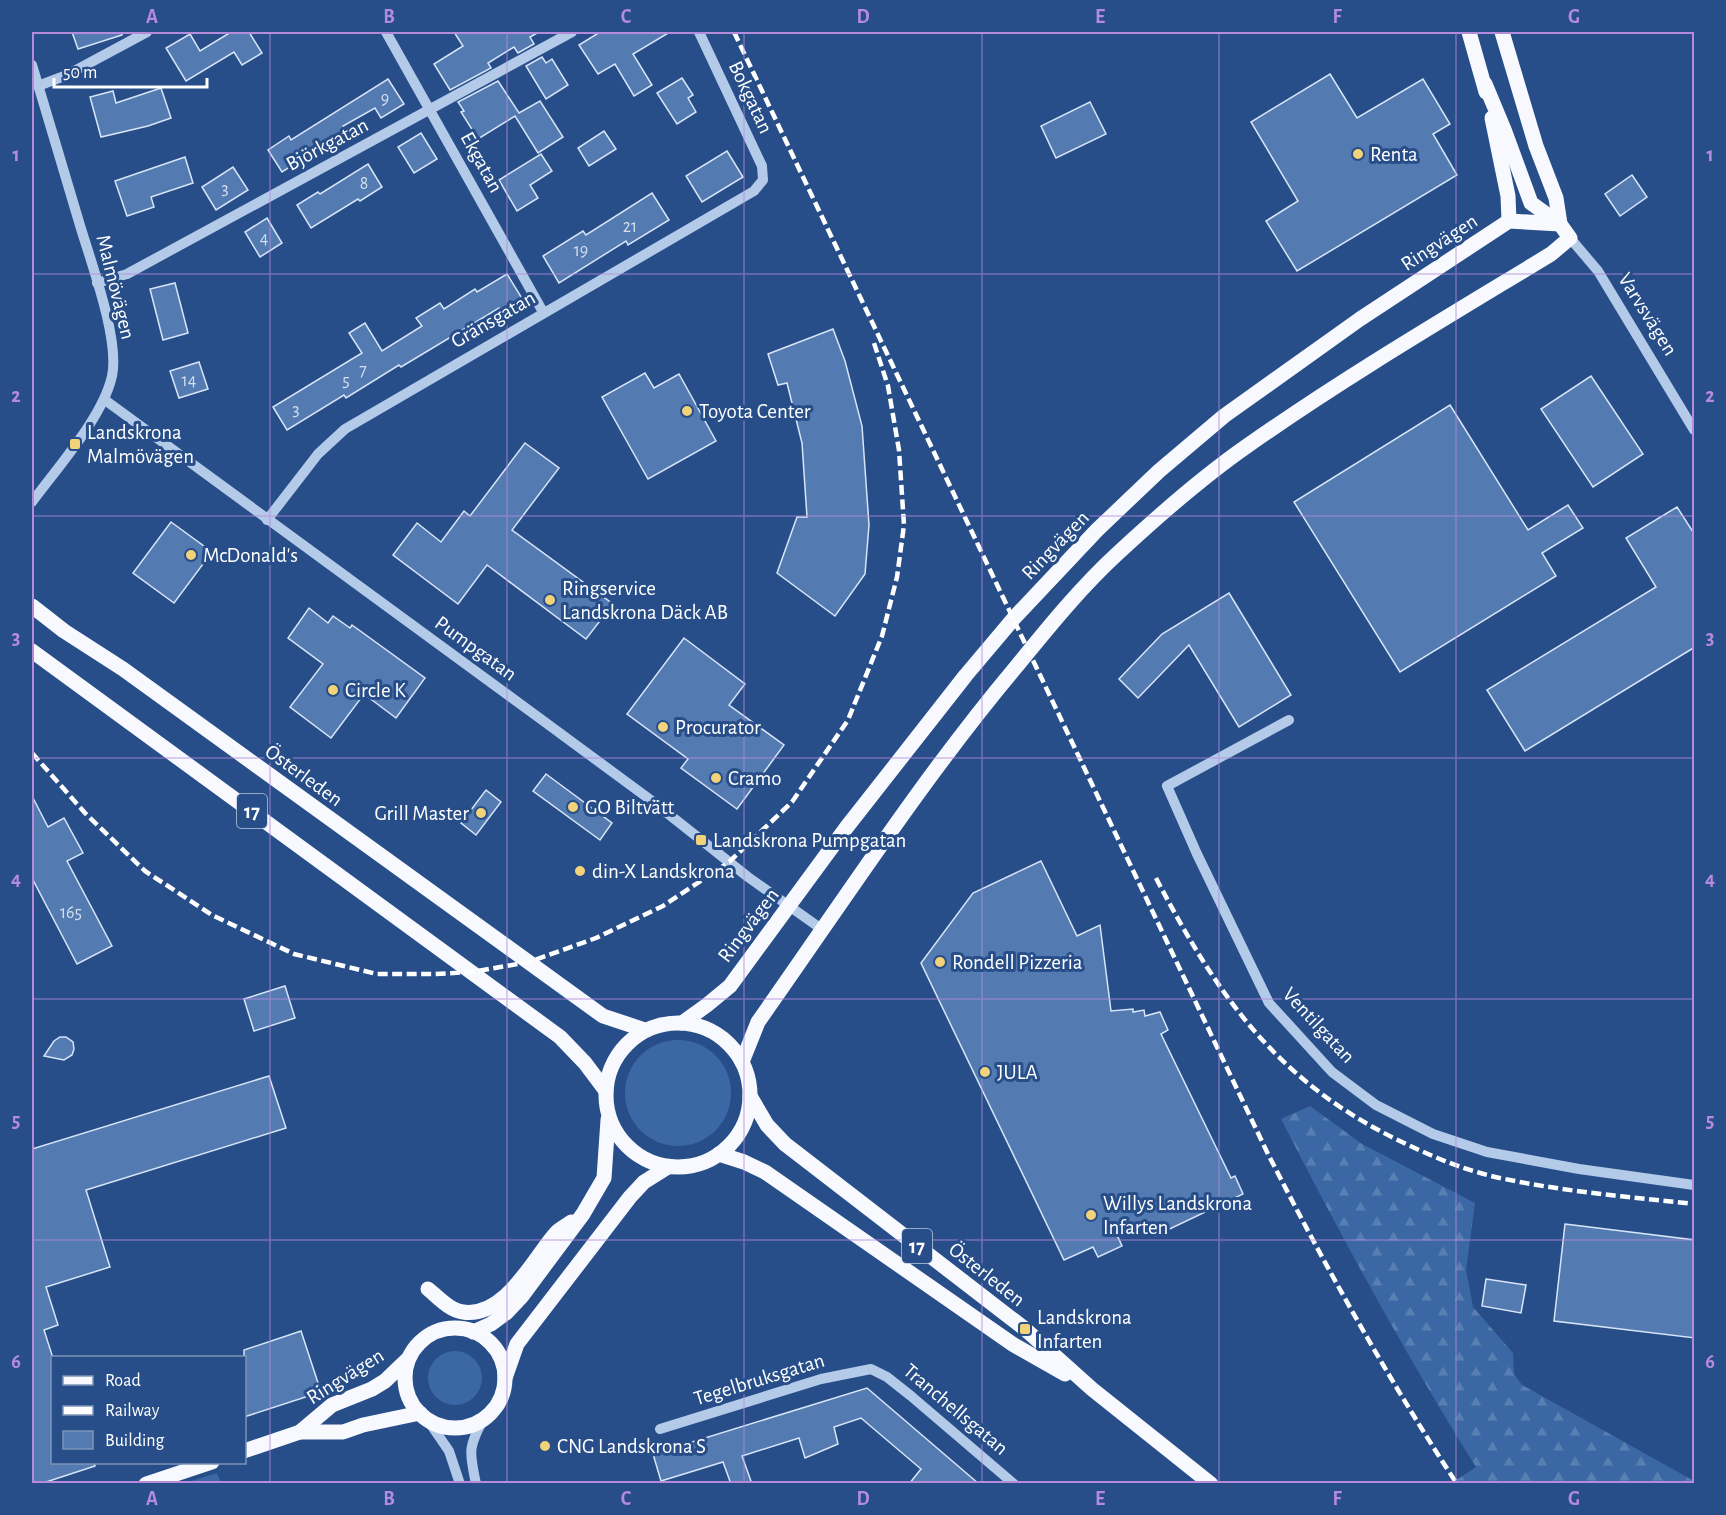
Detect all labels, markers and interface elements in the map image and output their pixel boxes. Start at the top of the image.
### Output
text: A [146,7,158,27]
text: B [383,7,395,27]
text: C [621,7,632,27]
text: D [856,7,870,27]
text: E [1095,7,1105,27]
text: F [1332,7,1342,27]
text: G [1568,7,1580,27]
scale bar [54,51,207,89]
street label: Bokgatan [725,58,776,137]
text: 50 m [63,64,97,82]
house number: 9 [381,90,389,108]
street label: Björkgatan [283,114,372,175]
street label: Ekgatan [456,128,507,196]
place label: Renta [1370,144,1418,165]
text: 1 [12,145,20,165]
text: 1 [1706,145,1714,165]
marker: Renta [1351,147,1365,161]
house number: 8 [360,175,368,193]
house number: 3 [221,180,229,198]
street label: Ringvägen [1397,210,1481,275]
house number: 21 [623,218,637,236]
house number: 4 [260,230,269,248]
street label: Malmövägen [92,233,139,342]
house number: 19 [574,242,588,260]
street label: Varvsvägen [1614,269,1681,359]
street label: Gränsgatan [447,287,539,352]
house number: 7 [359,362,367,380]
house number: 14 [182,372,197,390]
house number: 5 [342,372,350,390]
text: 2 [11,386,21,406]
text: 2 [1705,386,1715,406]
house number: 3 [292,401,300,419]
place label: Toyota Center [699,401,811,422]
marker: Toyota Center [680,404,694,418]
place label: Landskrona Malmövägen [87,422,194,467]
marker: Landskrona Malmövägen [68,437,82,451]
street label: Ringvägen [1018,507,1093,584]
place label: McDonald's [203,545,298,566]
marker: McDonald's [184,548,198,562]
place label: Ringservice Landskrona Däck AB [562,578,728,623]
marker: Ringservice Landskrona Däck AB [543,593,557,607]
street label: Pumpgatan [431,612,520,685]
text: 3 [12,628,20,648]
text: 3 [1706,628,1714,648]
place label: Circle K [345,680,406,701]
marker: Circle K [326,683,340,697]
place label: Procurator [675,717,761,738]
marker: Procurator [656,720,670,734]
street label: Österleden [261,740,347,810]
place label: Cramo [728,768,782,789]
marker: Cramo [709,771,723,785]
road number: 17 [237,794,267,828]
place label: GO Biltvätt [585,797,675,818]
marker: GO Biltvätt [566,800,580,814]
place label: Grill Master [374,803,469,824]
marker: Grill Master [474,806,488,820]
place label: Landskrona Pumpgatan [713,830,906,851]
marker: Landskrona Pumpgatan [694,833,708,847]
place label: din-X Landskrona [592,861,735,882]
marker: din-X Landskrona [573,864,587,878]
text: 4 [11,869,21,889]
text: 4 [1705,869,1715,889]
street label: Ringvägen [714,884,783,966]
house number: 165 [60,904,82,922]
place label: Rondell Pizzeria [952,952,1083,973]
marker: Rondell Pizzeria [933,955,947,969]
street label: Ventilgatan [1279,983,1359,1067]
place label: JULA [997,1062,1038,1083]
marker: JULA [978,1065,992,1079]
text: 5 [12,1111,20,1131]
text: 5 [1706,1111,1714,1131]
place label: Willys Landskrona Infarten [1103,1193,1252,1238]
marker: Willys Landskrona Infarten [1084,1208,1098,1222]
road number: 17 [902,1229,932,1263]
street label: Österleden [945,1238,1029,1310]
place label: Landskrona Infarten [1037,1307,1132,1352]
marker: Landskrona Infarten [1018,1322,1032,1336]
street label: Ringvägen [303,1345,388,1408]
street label: Tegelbruksgatan [691,1350,827,1409]
text: 6 [11,1352,21,1372]
text: 6 [1705,1352,1715,1372]
legend [51,1356,246,1464]
street label: Tranchellsgatan [899,1360,1012,1459]
text: Road [105,1372,141,1390]
text: Railway [105,1402,160,1420]
text: Building [105,1432,165,1450]
place label: CNG Landskrona S [557,1436,706,1457]
marker: CNG Landskrona S [538,1439,552,1453]
text: A [146,1489,158,1509]
text: B [383,1489,395,1509]
text: C [621,1489,632,1509]
text: D [856,1489,870,1509]
text: E [1095,1489,1105,1509]
text: F [1332,1489,1342,1509]
text: G [1568,1489,1580,1509]

